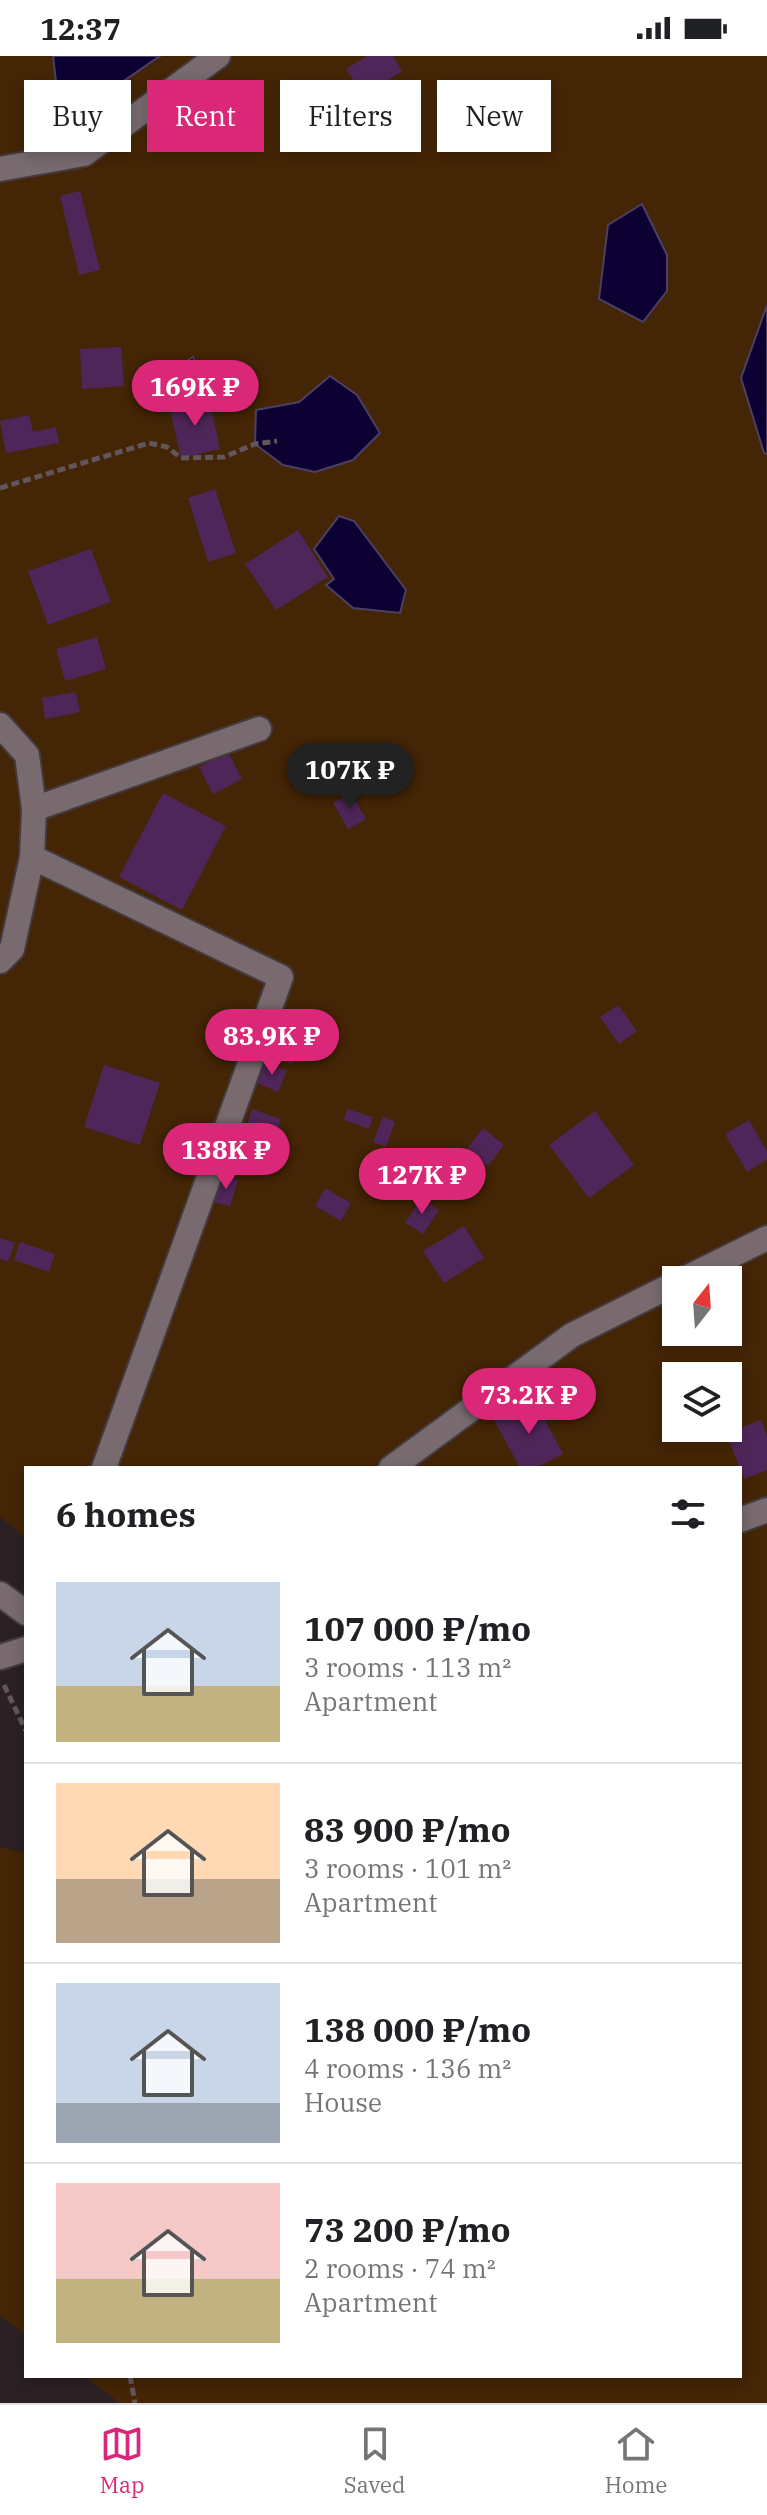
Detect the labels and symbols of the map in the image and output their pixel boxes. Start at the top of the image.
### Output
pin: 169K ₽ [130,360,260,428]
pin: 107K ₽ [285,743,415,811]
pin: 83.9K ₽ [198,1009,346,1077]
pin: 138K ₽ [161,1123,291,1191]
pin: 127K ₽ [357,1148,487,1216]
north arrow [662,1266,742,1346]
pin: 73.2K ₽ [455,1368,603,1436]

